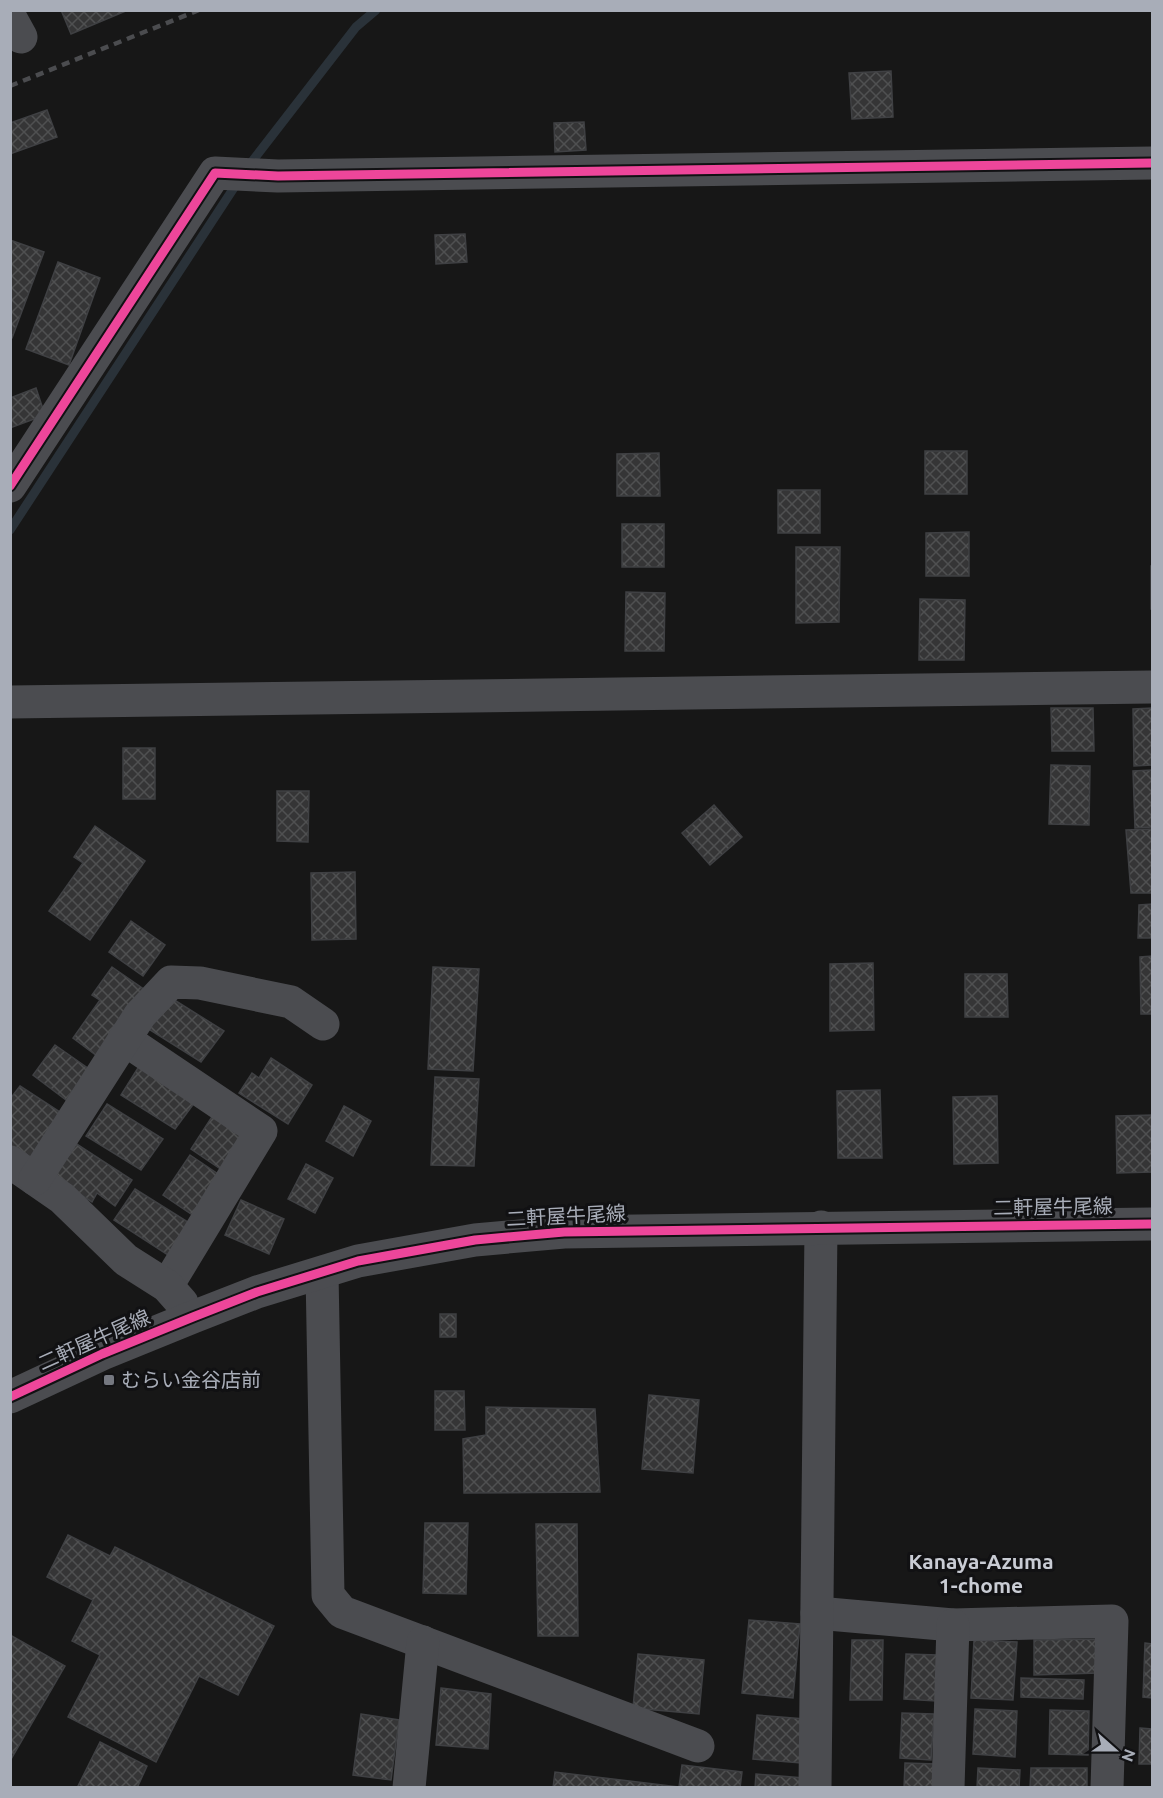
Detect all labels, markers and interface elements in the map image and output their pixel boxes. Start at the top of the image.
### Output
street label: 二軒屋牛尾線 [993,1194,1113,1219]
street label: 二軒屋牛尾線 [505,1201,626,1230]
street label: 二軒屋牛尾線 [34,1305,153,1374]
place label: むらい金谷店前 [121,1368,261,1391]
marker: むらい金谷店前 [102,1373,116,1387]
district label: Kanaya-Azuma 1-chome [908,1549,1054,1597]
north arrow [1085,1720,1145,1780]
text: N [1118,1747,1140,1764]

